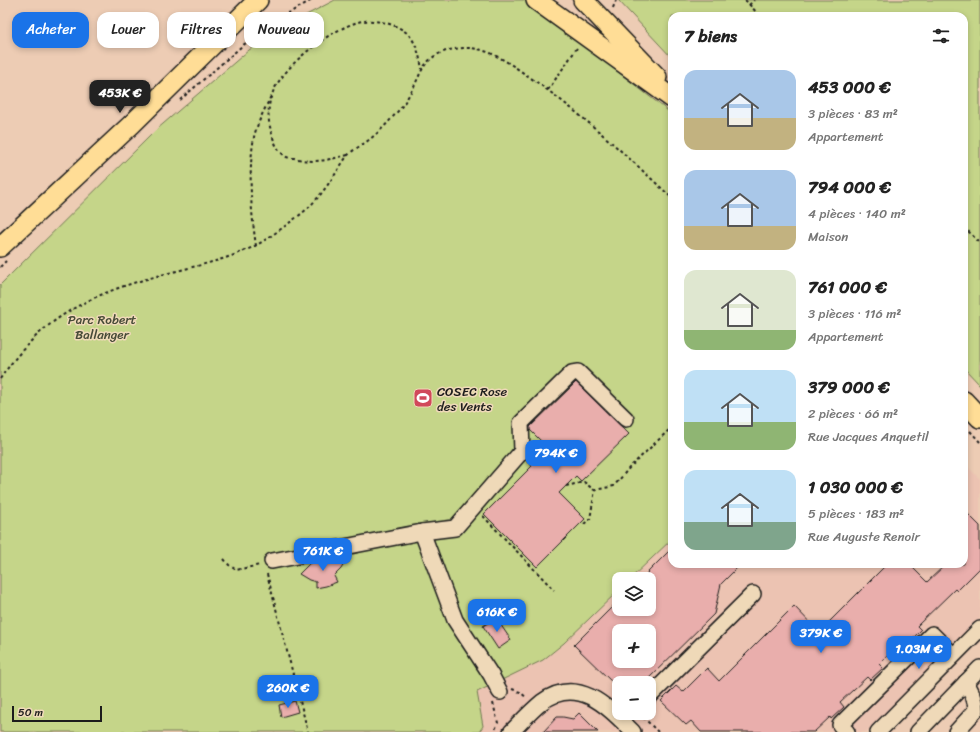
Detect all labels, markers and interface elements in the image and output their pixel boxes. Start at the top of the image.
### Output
chip: Acheter [12,12,89,48]
chip: Louer [97,12,159,48]
chip: Filtres [167,12,236,48]
chip: Nouveau [244,12,324,48]
text: 7 biens [684,21,737,51]
icon: filters [930,25,952,47]
text: 453 000 € [808,72,891,102]
pin: 453K € [87,80,153,114]
text: 453K € [98,81,142,104]
icon: home [716,86,764,134]
text: 3 pièces · 83 m² [808,102,898,125]
text: Appartement [808,125,883,148]
text: 794 000 € [808,172,891,202]
icon: home [716,186,764,234]
text: 4 pièces · 140 m² [808,202,906,225]
text: Maison [808,225,848,248]
text: 761 000 € [808,272,887,302]
icon: home [716,286,764,334]
text: 3 pièces · 116 m² [808,302,901,325]
park label: Parc Robert Ballanger [68,308,136,346]
text: Appartement [808,325,883,348]
text: 379 000 € [808,372,890,402]
place label: COSEC Rose des Vents [437,380,508,418]
icon: home [716,386,764,434]
sports icon: COSEC Rose des Vents [412,387,434,409]
text: 2 pièces · 66 m² [808,402,898,425]
text: Rue Jacques Anquetil [808,425,929,448]
pin: 794K € [523,440,589,474]
text: 794K € [534,441,578,464]
text: 1 030 000 € [808,472,903,502]
icon: home [716,486,764,534]
text: 5 pièces · 183 m² [808,502,904,525]
text: Rue Auguste Renoir [808,525,920,548]
pin: 761K € [290,538,356,572]
text: 761K € [303,539,343,562]
map controls [612,572,656,720]
button: layers [612,572,656,616]
pin: 616K € [464,599,530,633]
text: 616K € [477,600,517,623]
pin: 379K € [788,620,854,654]
text: 379K € [800,621,842,644]
button: + [612,624,656,668]
pin: 1.03M € [882,636,956,670]
text: 1.03M € [895,637,943,660]
pin: 260K € [255,675,321,709]
text: 260K € [266,676,310,699]
button: − [612,676,656,720]
text: 50 m [18,703,43,722]
scale bar [12,704,102,723]

